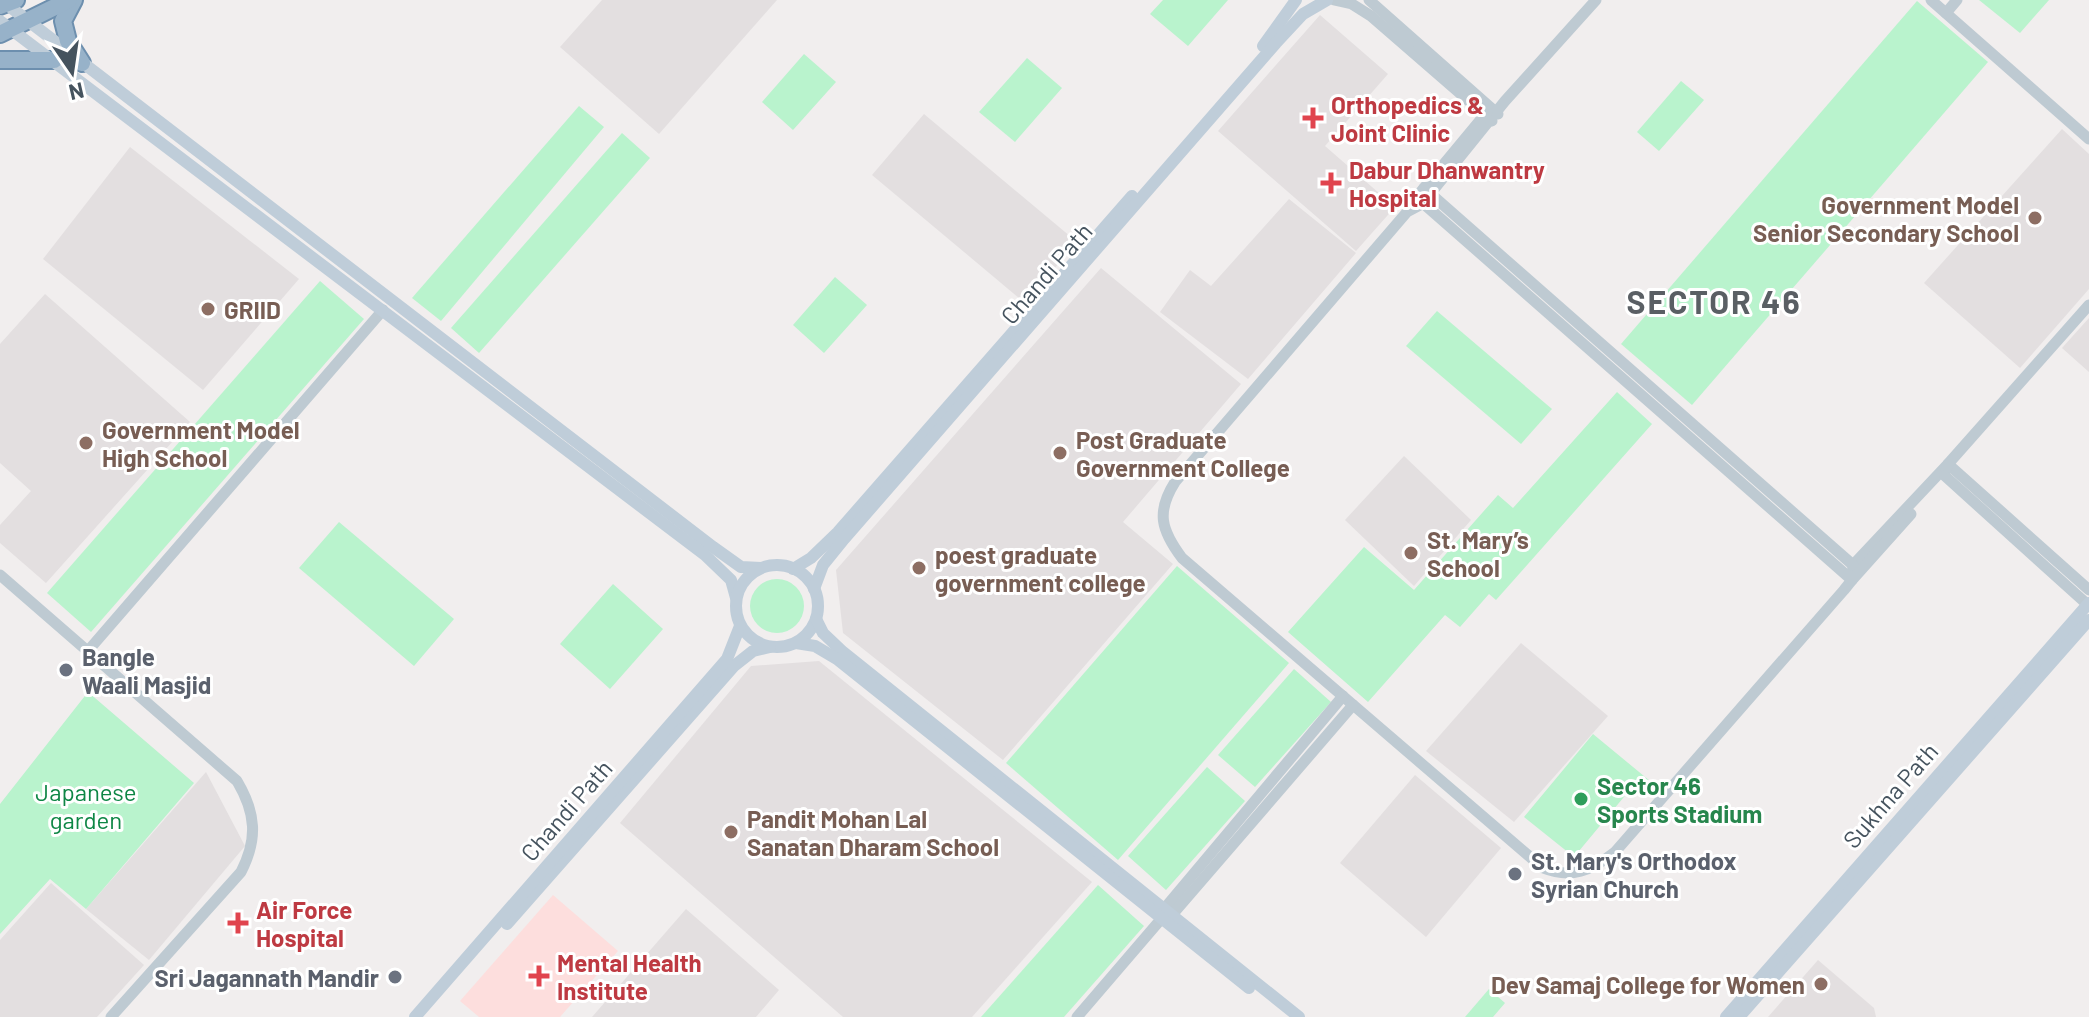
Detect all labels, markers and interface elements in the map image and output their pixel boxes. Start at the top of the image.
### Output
north arrow [32,32,112,112]
text: N [67,78,87,107]
place label: Orthopedics & Joint Clinic [1331,90,1484,147]
marker: Orthopedics & Joint Clinic [1302,107,1324,129]
place label: Dabur Dhanwantry Hospital [1349,155,1545,212]
marker: Dabur Dhanwantry Hospital [1320,172,1342,194]
place label: Government Model Senior Secondary School [1753,190,2019,247]
marker: Government Model Senior Secondary School [2026,209,2044,227]
street label: Chandi Path [994,216,1098,330]
district label: SECTOR 46 [1626,282,1802,320]
place label: GRIID [224,295,281,324]
marker: GRIID [199,300,217,318]
place label: Government Model High School [102,415,300,472]
place label: Post Graduate Government College [1076,425,1290,482]
marker: Government Model High School [77,434,95,452]
marker: Post Graduate Government College [1051,444,1069,462]
place label: St. Mary’s School [1427,525,1529,582]
place label: poest graduate government college [935,540,1146,597]
marker: St. Mary’s School [1402,544,1420,562]
marker: poest graduate government college [910,559,928,577]
place label: Bangle Waali Masjid [82,642,211,699]
marker: Bangle Waali Masjid [57,661,75,679]
street label: Sukhna Path [1836,736,1944,854]
street label: Chandi Path [514,753,618,867]
place label: Sector 46 Sports Stadium [1597,771,1762,828]
park label: Japanese garden [35,777,137,834]
marker: Sector 46 Sports Stadium [1572,790,1590,808]
place label: Pandit Mohan Lal Sanatan Dharam School [747,804,999,861]
marker: Pandit Mohan Lal Sanatan Dharam School [722,823,740,841]
place label: St. Mary's Orthodox Syrian Church [1531,846,1736,903]
marker: St. Mary's Orthodox Syrian Church [1506,865,1524,883]
place label: Air Force Hospital [256,895,352,952]
marker: Air Force Hospital [227,912,249,934]
place label: Mental Health Institute [557,948,702,1005]
place label: Sri Jagannath Mandir [154,963,379,992]
marker: Mental Health Institute [528,965,550,987]
marker: Sri Jagannath Mandir [386,968,404,986]
place label: Dev Samaj College for Women [1491,970,1805,999]
marker: Dev Samaj College for Women [1812,975,1830,993]

